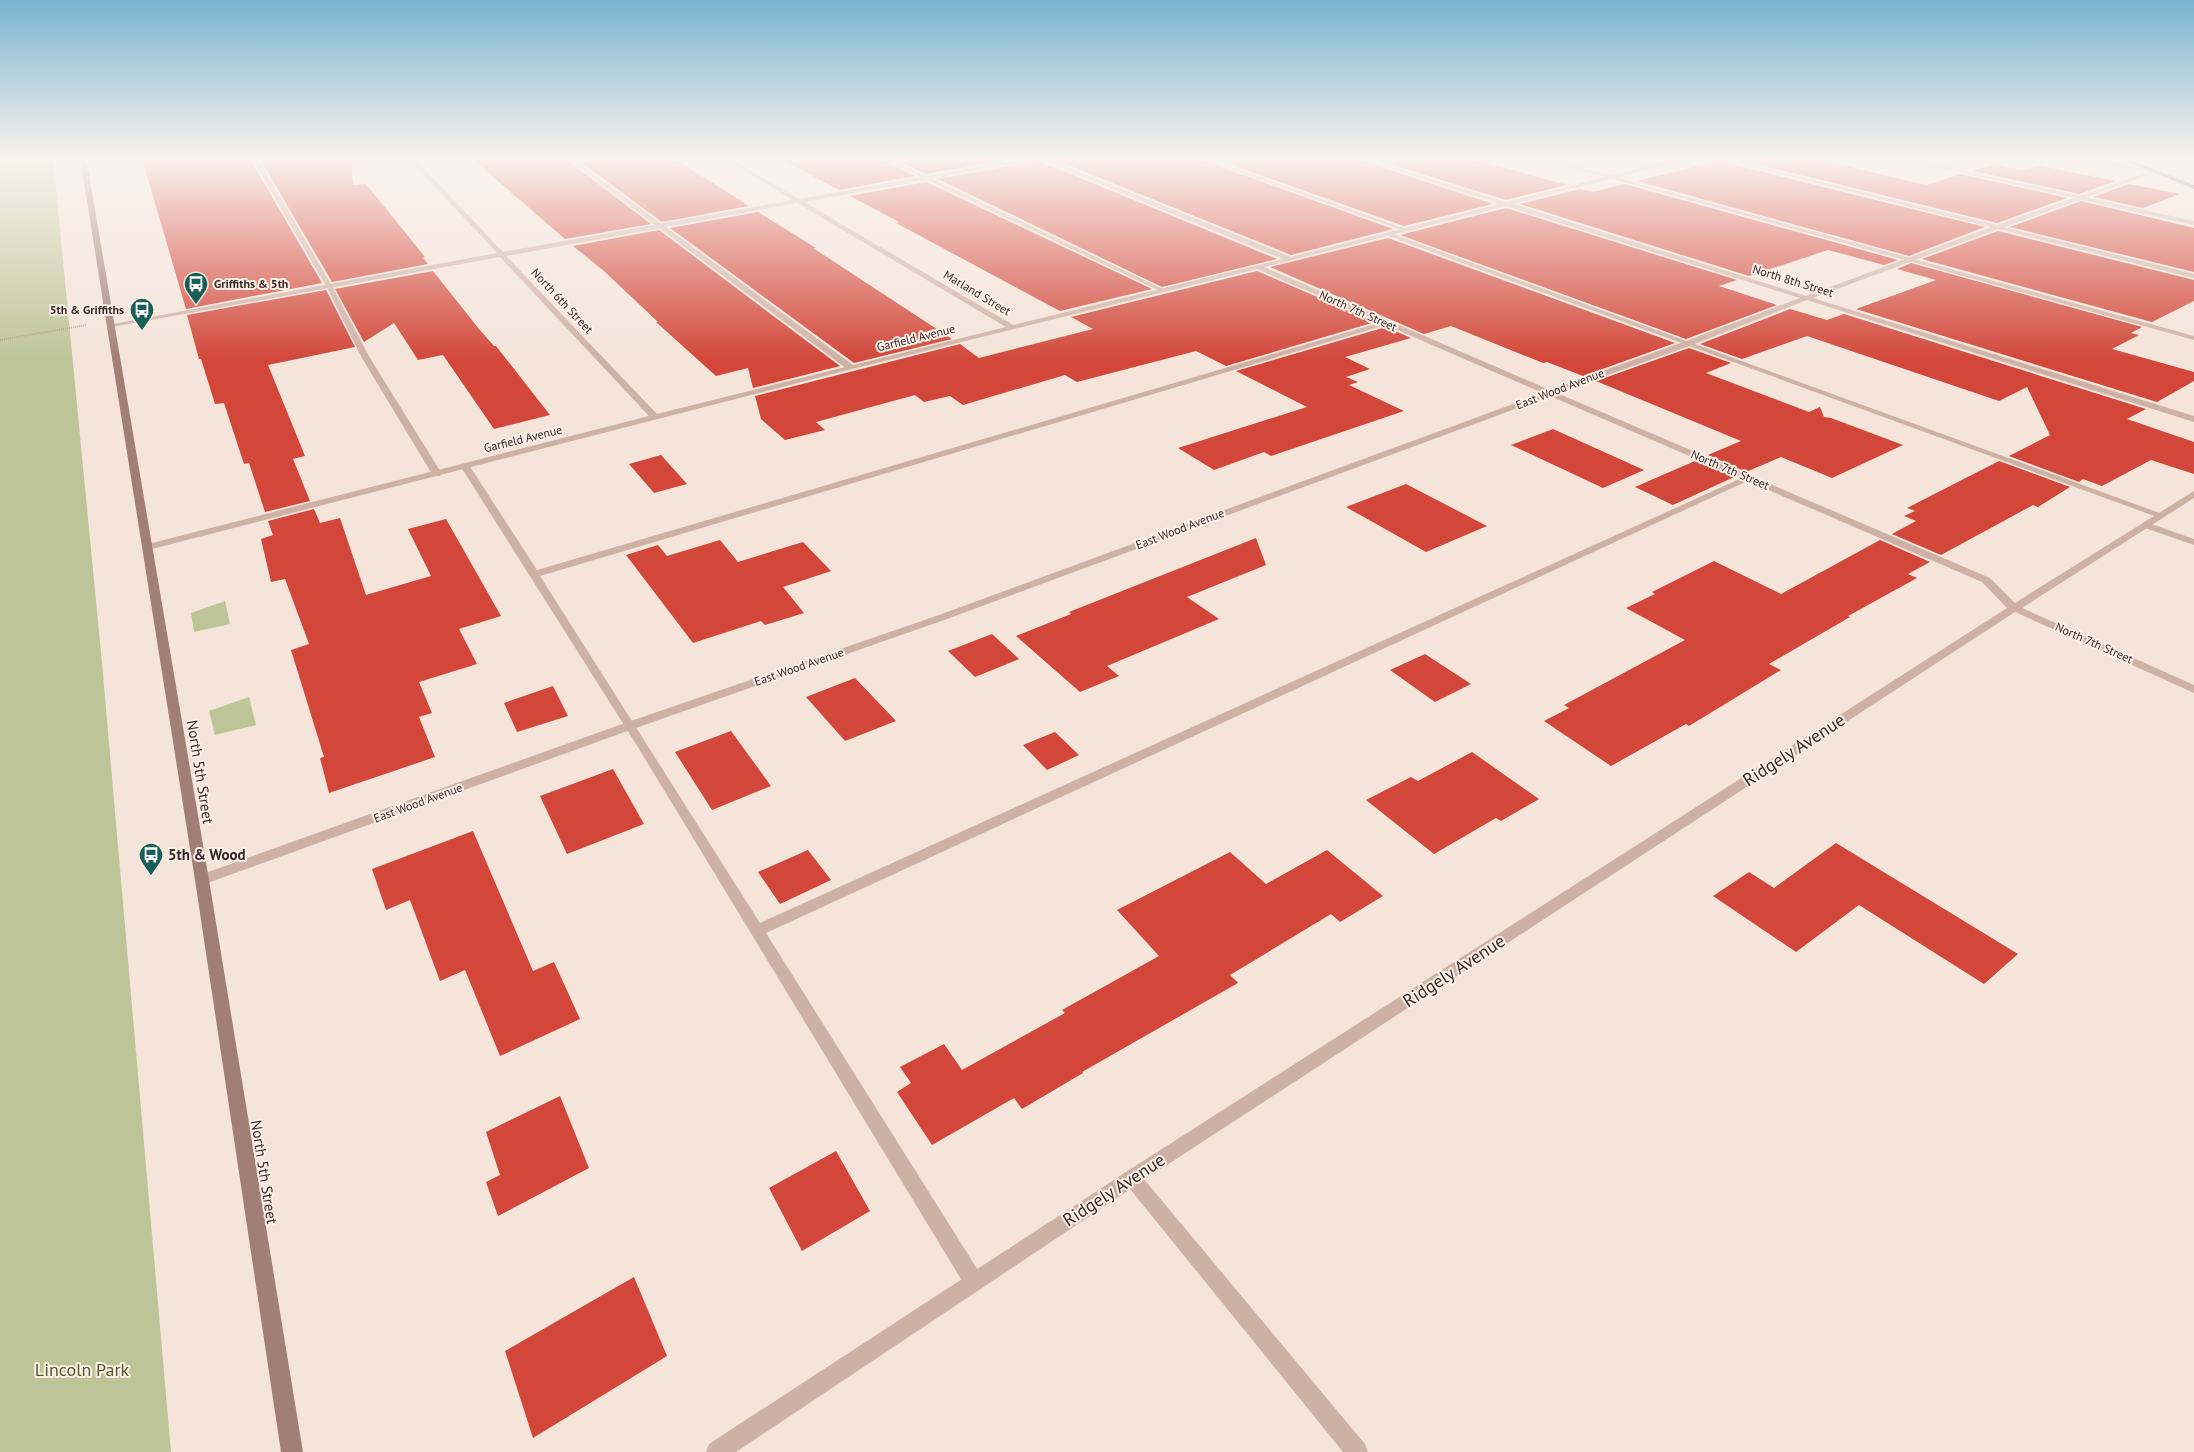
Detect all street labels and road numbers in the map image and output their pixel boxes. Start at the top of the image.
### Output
street label: North 8th Street [1751,261,1835,300]
street label: North 6th Street [528,265,596,336]
street label: Marland Street [941,267,1014,319]
street label: North 7th Street [1317,287,1399,334]
street label: Garfield Avenue [875,321,957,354]
street label: East Wood Avenue [1513,365,1606,412]
street label: Garfield Avenue [482,422,564,455]
street label: North 7th Street [1689,446,1772,493]
street label: East Wood Avenue [1133,505,1226,552]
street label: North 7th Street [2053,619,2135,666]
street label: East Wood Avenue [752,644,845,689]
street label: Ridgely Avenue [1738,708,1849,791]
street label: North 5th Street [183,719,218,825]
street label: East Wood Avenue [371,779,464,826]
street label: Ridgely Avenue [1398,929,1509,1012]
street label: North 5th Street [247,1119,282,1225]
street label: Ridgely Avenue [1058,1148,1169,1231]

